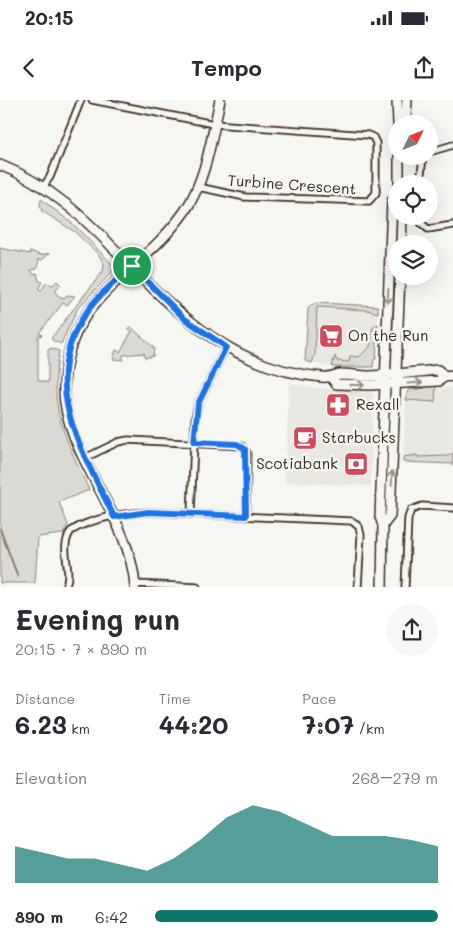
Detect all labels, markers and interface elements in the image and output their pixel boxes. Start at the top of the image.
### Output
text: 20:15 [25,5,73,30]
text: Tempo [191,53,262,82]
icon: back [15,54,43,82]
icon: share [410,54,438,82]
north arrow [388,115,438,165]
map controls [388,115,438,285]
street label: Turbine Crescent [227,170,357,198]
button: locate [388,175,438,225]
button: layers [388,235,438,285]
pin [111,245,153,287]
icon: arrive [118,252,146,280]
one-way arrow [384,288,393,304]
supermarket icon: On the Run [318,323,344,349]
place label: On the Run [348,325,428,345]
one-way arrow [407,378,423,387]
one-way arrow [348,380,364,390]
pharmacy icon: Rexall [325,392,351,418]
place label: Rexall [356,394,399,414]
cafe icon: Starbucks [292,425,318,451]
place label: Starbucks [322,427,396,447]
bank icon: Scotiabank [343,451,369,477]
place label: Scotiabank [256,453,338,473]
one-way arrow [387,470,396,486]
text: Evening run [15,601,180,637]
button: share [386,604,438,656]
text: 20:15 · 7 × 890 m [15,638,147,659]
text: Distance [15,689,75,708]
text: Time [159,689,191,708]
text: Pace [302,689,337,708]
text: 6.23 [15,708,67,740]
text: 44:20 [159,708,228,740]
text: 7:07 [302,708,354,740]
text: km [67,719,90,738]
text: /km [354,719,385,738]
text: Elevation [15,767,87,788]
text: 268–279 m [352,767,438,788]
text: 890 m [15,906,63,927]
text: 6:42 [95,906,128,927]

